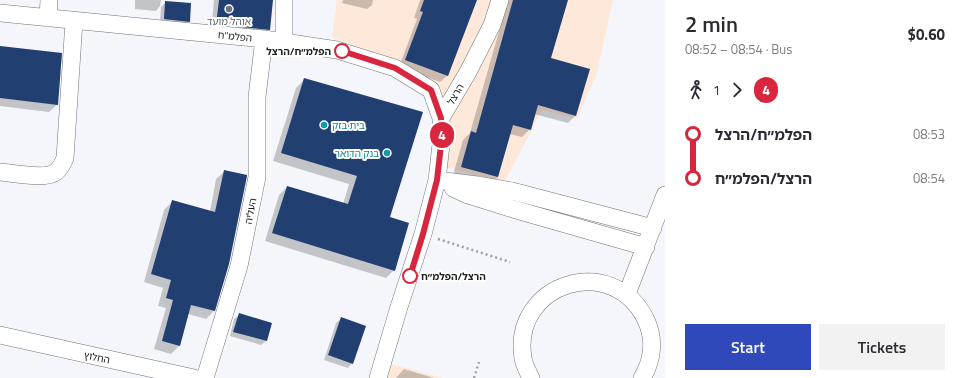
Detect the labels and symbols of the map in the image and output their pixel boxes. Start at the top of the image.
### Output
marker: אוהל מועד [224,4,234,14]
place label: אוהל מועד [207,14,251,29]
street label: הפלמ"ח [217,27,253,46]
marker: הפלמ״ח/הרצל [334,43,350,59]
place label: הפלמ״ח/הרצל [266,44,331,59]
street label: הרצל [443,81,467,108]
place label: בית בזק [332,118,365,133]
marker: בית בזק [319,120,329,130]
line badge: 4 [429,122,455,148]
place label: בנק הדואר [335,146,379,161]
marker: בנק הדואר [382,148,392,158]
street label: העליה [241,197,260,226]
marker: הרצל/הפלמ״ח [402,268,418,284]
place label: הרצל/הפלמ״ח [421,269,486,284]
street label: החלוץ [82,347,111,368]

